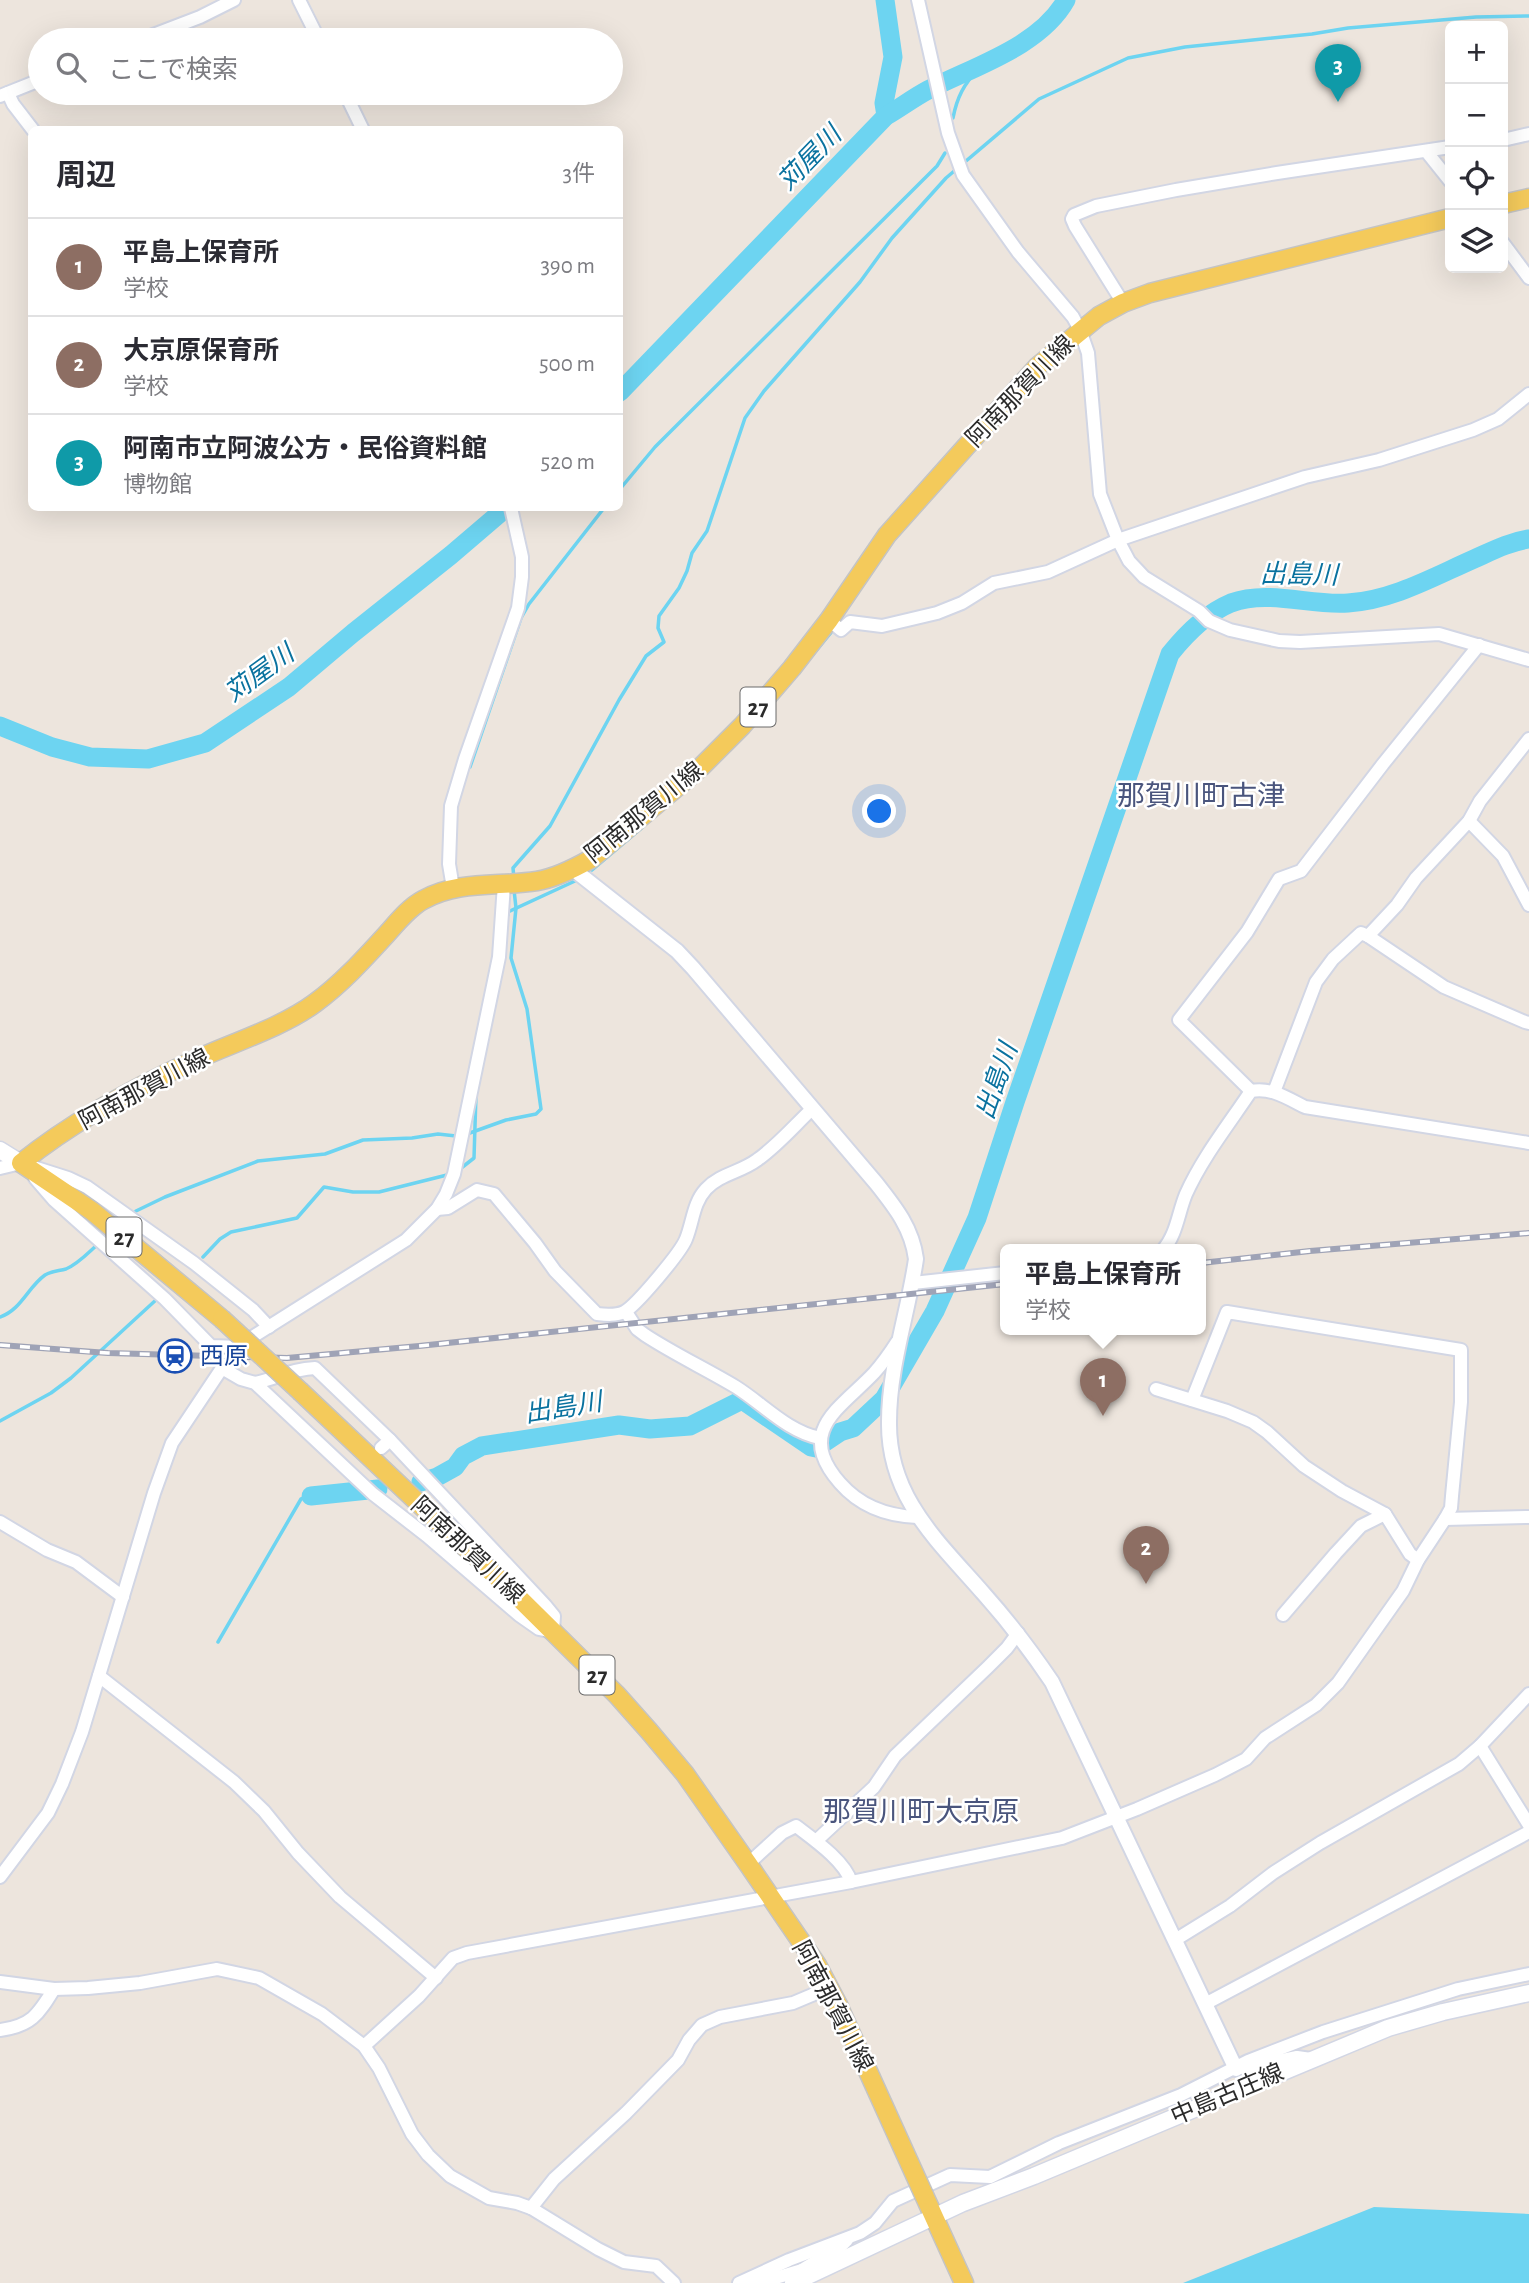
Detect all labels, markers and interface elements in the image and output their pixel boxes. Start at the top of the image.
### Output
map controls [1445,21,1508,273]
button: + [1445,21,1508,84]
search box [28,28,623,105]
pin: 3 [1315,44,1361,102]
icon: search [52,48,90,86]
text: ここで検索 [108,57,238,83]
button: − [1445,84,1508,147]
water label: 苅屋川 [773,119,848,196]
button: locate [1445,147,1508,210]
text: 周辺 [56,161,116,191]
text: 3件 [563,163,595,186]
button: layers [1445,210,1508,273]
text: 平島上保育所 [123,240,279,266]
text: 1 [75,255,83,278]
text: 390 m [540,255,595,278]
text: 学校 [123,278,169,301]
street label: 阿南那賀川線 [961,330,1079,452]
text: 大京原保育所 [123,338,279,364]
text: 2 [74,353,84,376]
text: 500 m [539,353,595,376]
text: 学校 [123,376,169,399]
text: 阿南市立阿波公方・民俗資料館 [123,436,487,462]
text: 3 [74,451,84,474]
text: 520 m [541,451,595,474]
text: 博物館 [123,474,192,497]
water label: 出島川 [1260,560,1341,589]
water label: 苅屋川 [220,638,301,707]
road number: 27 [740,688,776,726]
street label: 阿南那賀川線 [580,757,708,867]
district label: 那賀川町古津 [1117,781,1285,811]
your location [862,794,896,828]
water label: 出島川 [971,1037,1023,1122]
street label: 阿南那賀川線 [74,1044,214,1134]
road number: 27 [106,1218,142,1256]
popup [1000,1244,1206,1335]
text: 平島上保育所 [1025,1262,1181,1288]
text: 学校 [1025,1300,1071,1323]
station icon: 西原 [156,1337,194,1375]
place label: 西原 [200,1345,248,1369]
pin: 1 [1080,1358,1126,1416]
water label: 出島川 [522,1388,607,1427]
street label: 阿南那賀川線 [406,1491,530,1609]
pin: 2 [1123,1526,1169,1584]
road number: 27 [580,1656,614,1694]
district label: 那賀川町大京原 [823,1797,1019,1827]
street label: 阿南那賀川線 [788,1936,878,2076]
street label: 中島古庄線 [1167,2059,1287,2129]

